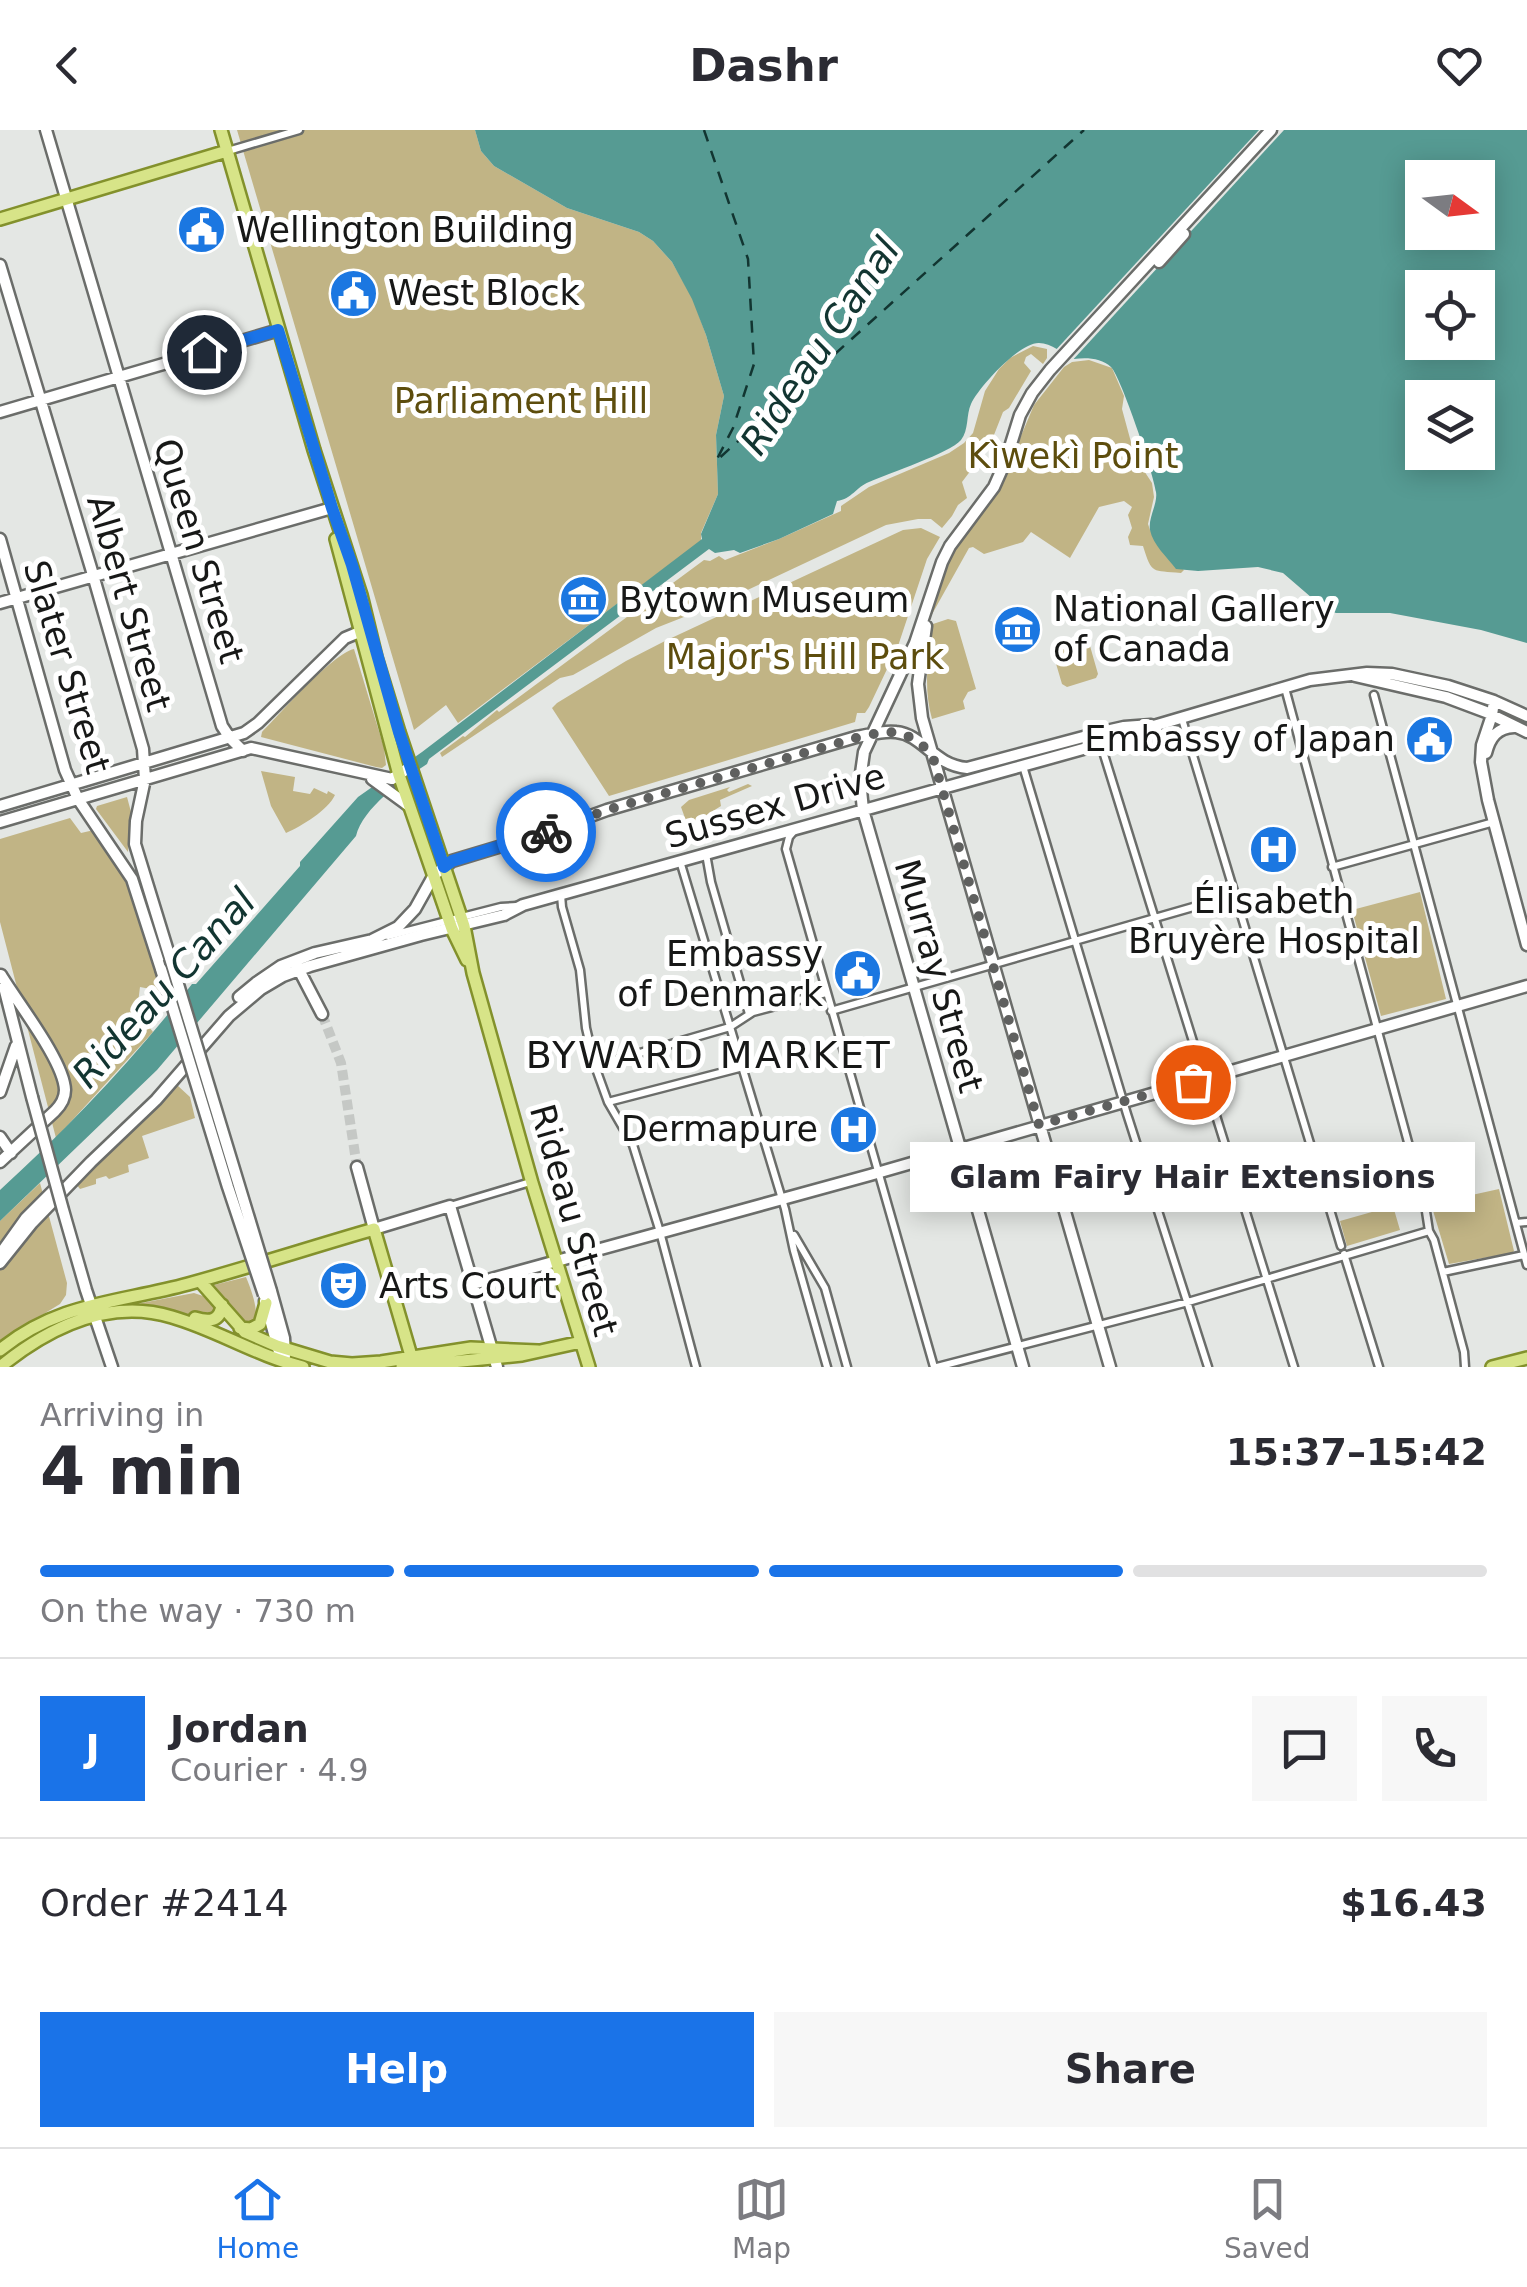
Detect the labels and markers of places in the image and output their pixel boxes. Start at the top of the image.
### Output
public building icon: Wellington Building [175,204,227,256]
place label: Wellington Building [236,210,574,250]
public building icon: West Block [327,267,379,319]
place label: West Block [388,273,581,313]
pin [162,310,247,395]
museum icon: Bytown Museum [558,574,610,626]
place label: Bytown Museum [619,580,909,620]
place label: National Gallery of Canada [1053,589,1335,669]
museum icon: National Gallery of Canada [992,603,1044,655]
public building icon: Embassy of Japan [1404,713,1456,765]
place label: Embassy of Japan [1084,719,1395,759]
hospital icon: Élisabeth Bruyère Hospital [1248,823,1300,875]
place label: Élisabeth Bruyère Hospital [1128,880,1420,961]
place label: Embassy of Denmark [617,934,824,1014]
public building icon: Embassy of Denmark [832,948,884,1000]
pin [1151,1040,1236,1125]
hospital icon: Dermapure [827,1103,879,1155]
place label: Dermapure [621,1109,818,1149]
callout: Glam Fairy Hair Extensions [910,1142,1476,1212]
theatre icon: Arts Court [318,1260,370,1312]
place label: Arts Court [379,1266,557,1306]

